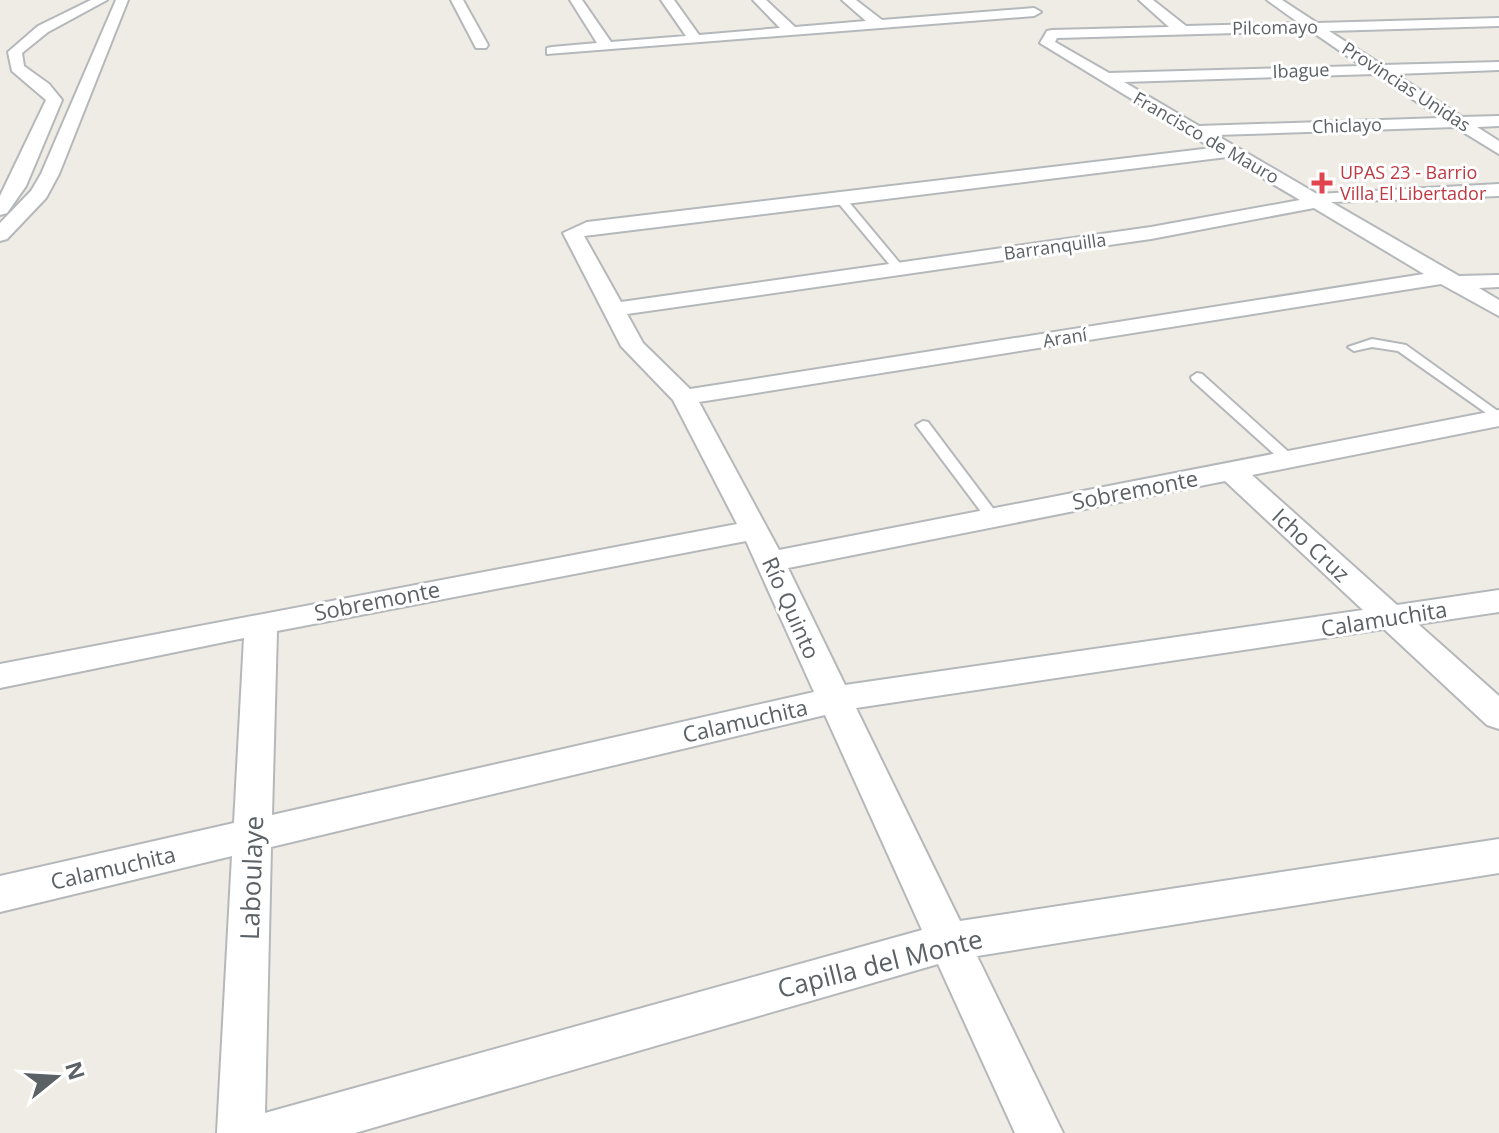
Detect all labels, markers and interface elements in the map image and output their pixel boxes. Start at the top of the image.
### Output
street label: Pilcomayo [1232,14,1318,40]
street label: Provincias Unidas [1338,36,1475,137]
street label: Ibague [1272,57,1330,83]
street label: Francisco de Mauro [1129,86,1284,189]
street label: Chiclayo [1312,112,1382,138]
place label: UPAS 23 - Barrio Villa El Libertador [1340,160,1487,205]
marker: UPAS 23 - Barrio Villa El Libertador [1311,172,1333,194]
street label: Barranquilla [1002,227,1108,265]
street label: Araní [1041,322,1089,352]
street label: Sobremonte [1069,462,1200,516]
street label: Icho Cruz [1266,501,1357,588]
street label: Río Quinto [756,552,828,663]
street label: Sobremonte [311,573,442,627]
street label: Calamuchita [1319,593,1449,643]
street label: Calamuchita [679,691,810,749]
street label: Laboulaye [231,815,271,941]
street label: Calamuchita [47,838,178,896]
street label: Capilla del Monte [773,920,986,1006]
north arrow [16,1037,96,1117]
text: N [59,1057,93,1084]

